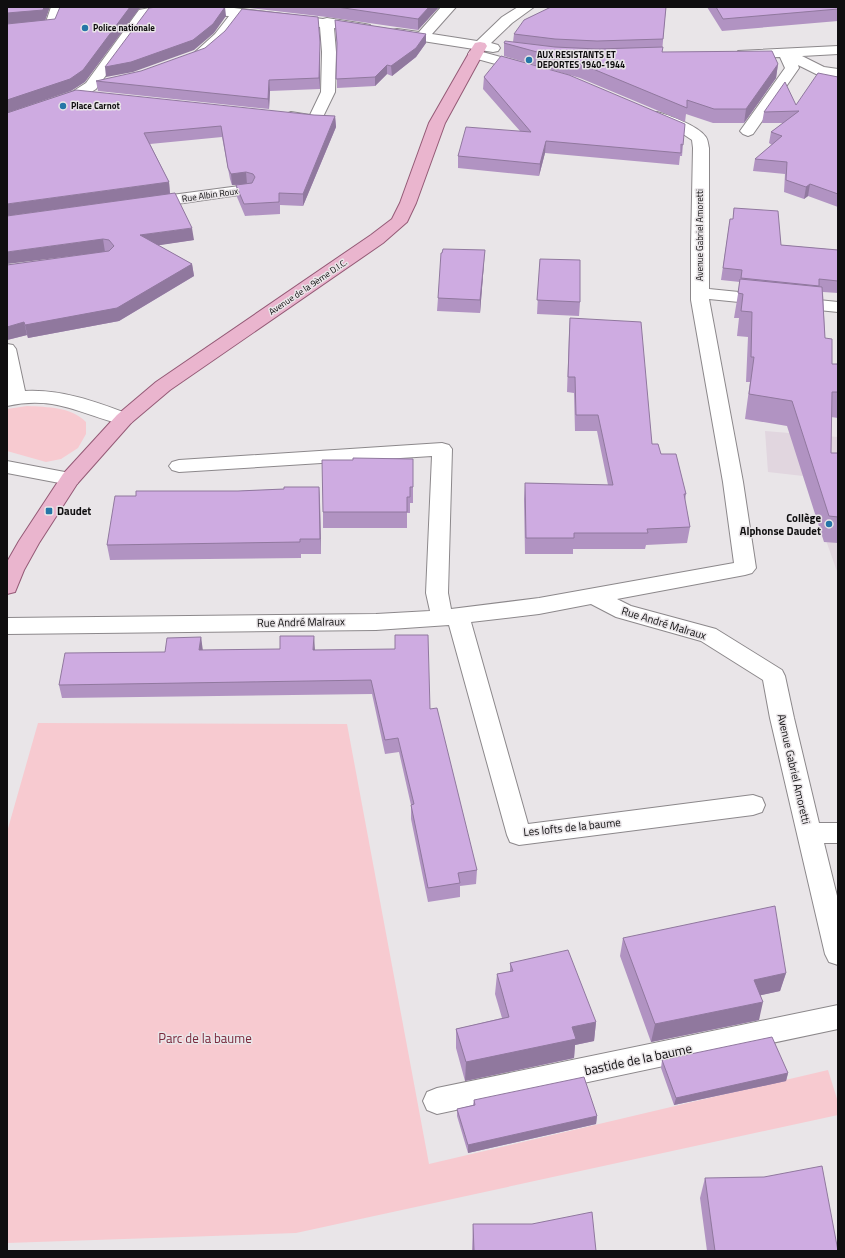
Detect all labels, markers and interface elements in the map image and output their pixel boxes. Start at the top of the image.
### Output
place label: Police nationale [93,21,155,34]
marker: Police nationale [80,23,90,33]
place label: AUX RESISTANTS ET DEPORTES 1940-1944 [537,48,625,71]
marker: AUX RESISTANTS ET DEPORTES 1940-1944 [524,55,534,65]
place label: Place Carnot [71,99,120,112]
marker: Place Carnot [58,101,68,111]
street label: Rue Albin Roux [181,184,239,205]
street label: Avenue Gabriel Amoretti [693,189,706,281]
street label: Avenue de la 9ème D.I.C. [266,255,350,318]
place label: Daudet [57,503,91,519]
marker: Daudet [44,506,54,516]
place label: Collège Alphonse Daudet [740,510,821,539]
marker: Collège Alphonse Daudet [824,519,834,529]
street label: Rue André Malraux [620,602,708,644]
street label: Rue André Malraux [257,613,345,631]
street label: Avenue Gabriel Amoretti [774,712,814,826]
street label: Les lofts de la baume [523,814,622,840]
park label: Parc de la baume [158,1028,252,1048]
street label: bastide de la baume [582,1038,694,1080]

